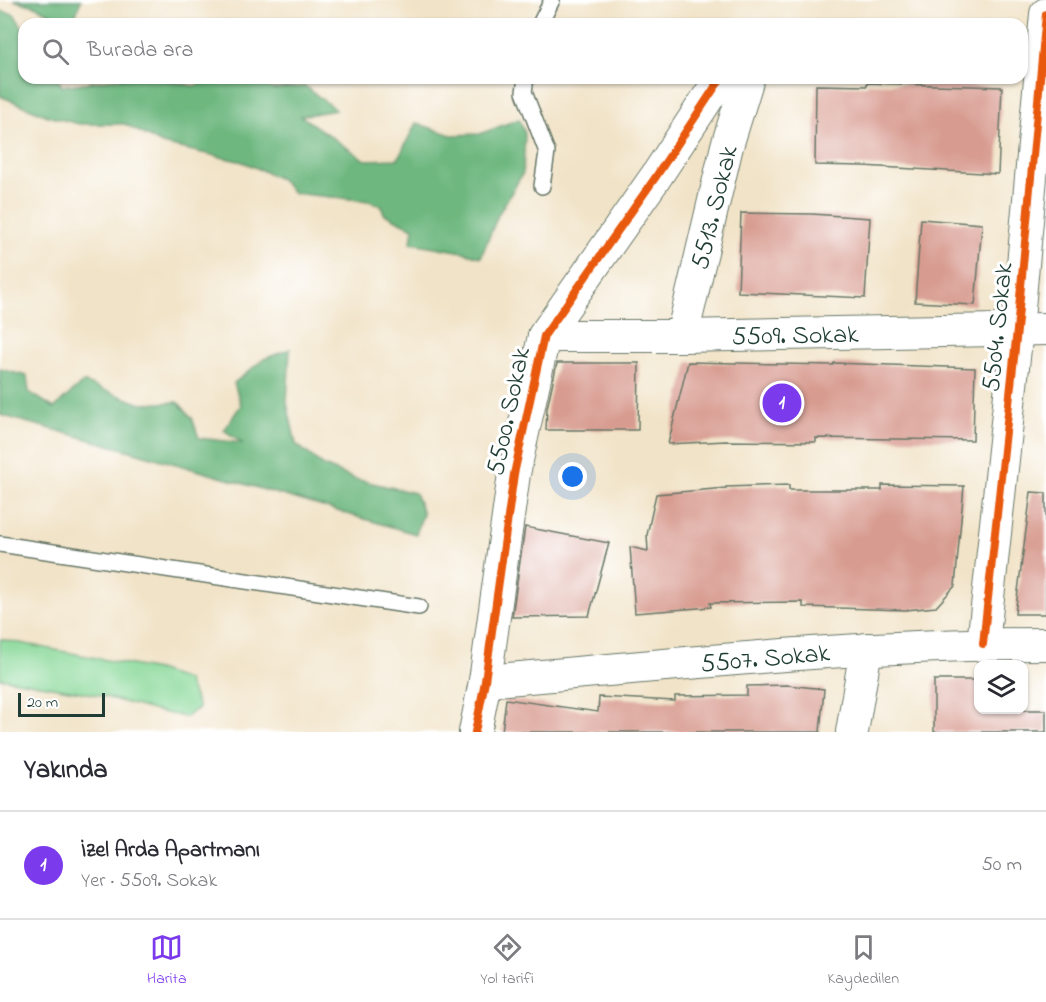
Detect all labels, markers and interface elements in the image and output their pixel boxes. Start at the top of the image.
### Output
search box [18,18,1028,84]
icon: search [39,35,72,68]
text: Burada ara [87,35,193,67]
street label: 5513. Sokak [682,141,750,274]
street label: 5504. Sokak [973,260,1025,394]
street label: 5509. Sokak [731,317,859,357]
street label: 5500. Sokak [478,343,542,479]
pin: 1 [762,380,802,426]
your location [558,462,587,491]
street label: 5507. Sokak [699,635,832,685]
map controls [974,660,1028,714]
button: layers [974,660,1028,714]
scale bar [18,690,105,718]
text: 20 m [27,691,58,715]
text: Yakında [24,752,108,790]
text: İzel Arda Apartmanı [81,835,260,867]
text: 1 [40,851,47,880]
text: 50 m [981,851,1022,880]
text: Yer · 5509. Sokak [81,867,217,896]
tab: Harita [147,931,187,991]
tab: Yol tarifi [480,931,534,991]
tab: Kaydedilen [828,931,899,991]

